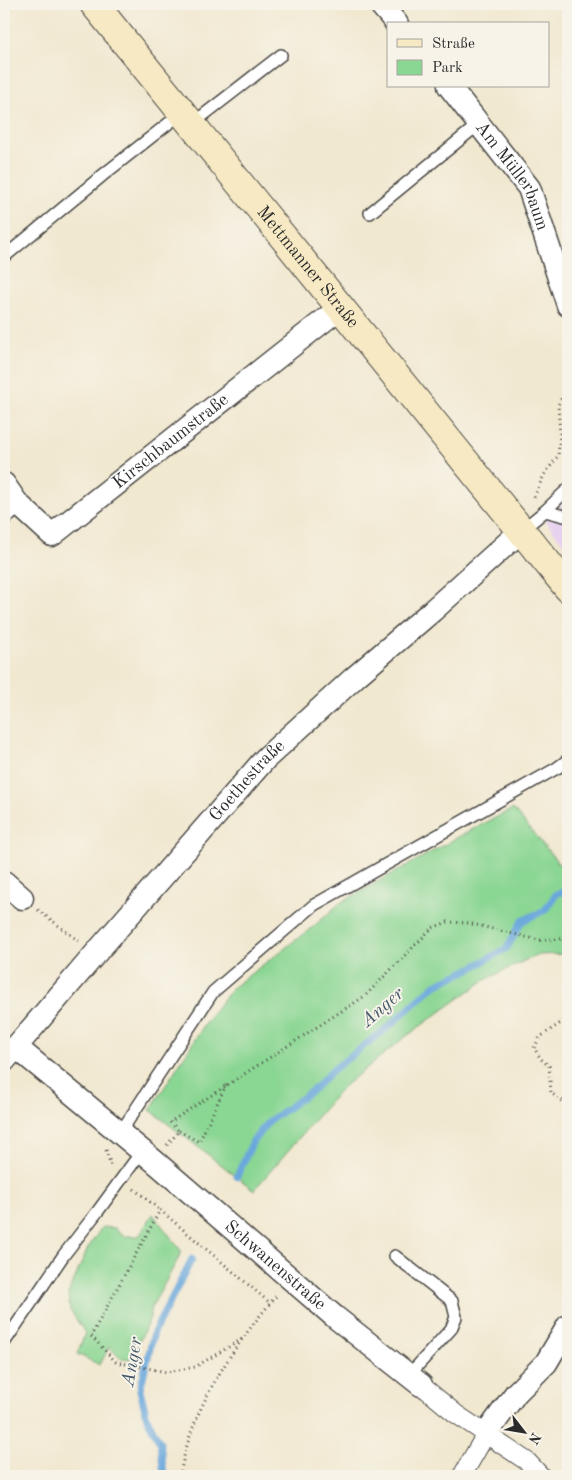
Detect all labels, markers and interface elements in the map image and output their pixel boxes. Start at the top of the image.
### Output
legend [387,22,550,88]
text: Straße [432,37,475,52]
text: Park [432,61,463,76]
street label: Am Müllerbaum [472,118,551,233]
street label: Mettmanner Straße [253,203,362,331]
street label: Kirschbaumstraße [110,390,232,492]
street label: Goethestraße [206,737,288,825]
water label: Anger [357,984,409,1032]
street label: Schwanenstraße [221,1217,329,1314]
water label: Anger [119,1335,147,1389]
north arrow [500,1408,550,1458]
text: N [525,1430,543,1447]

